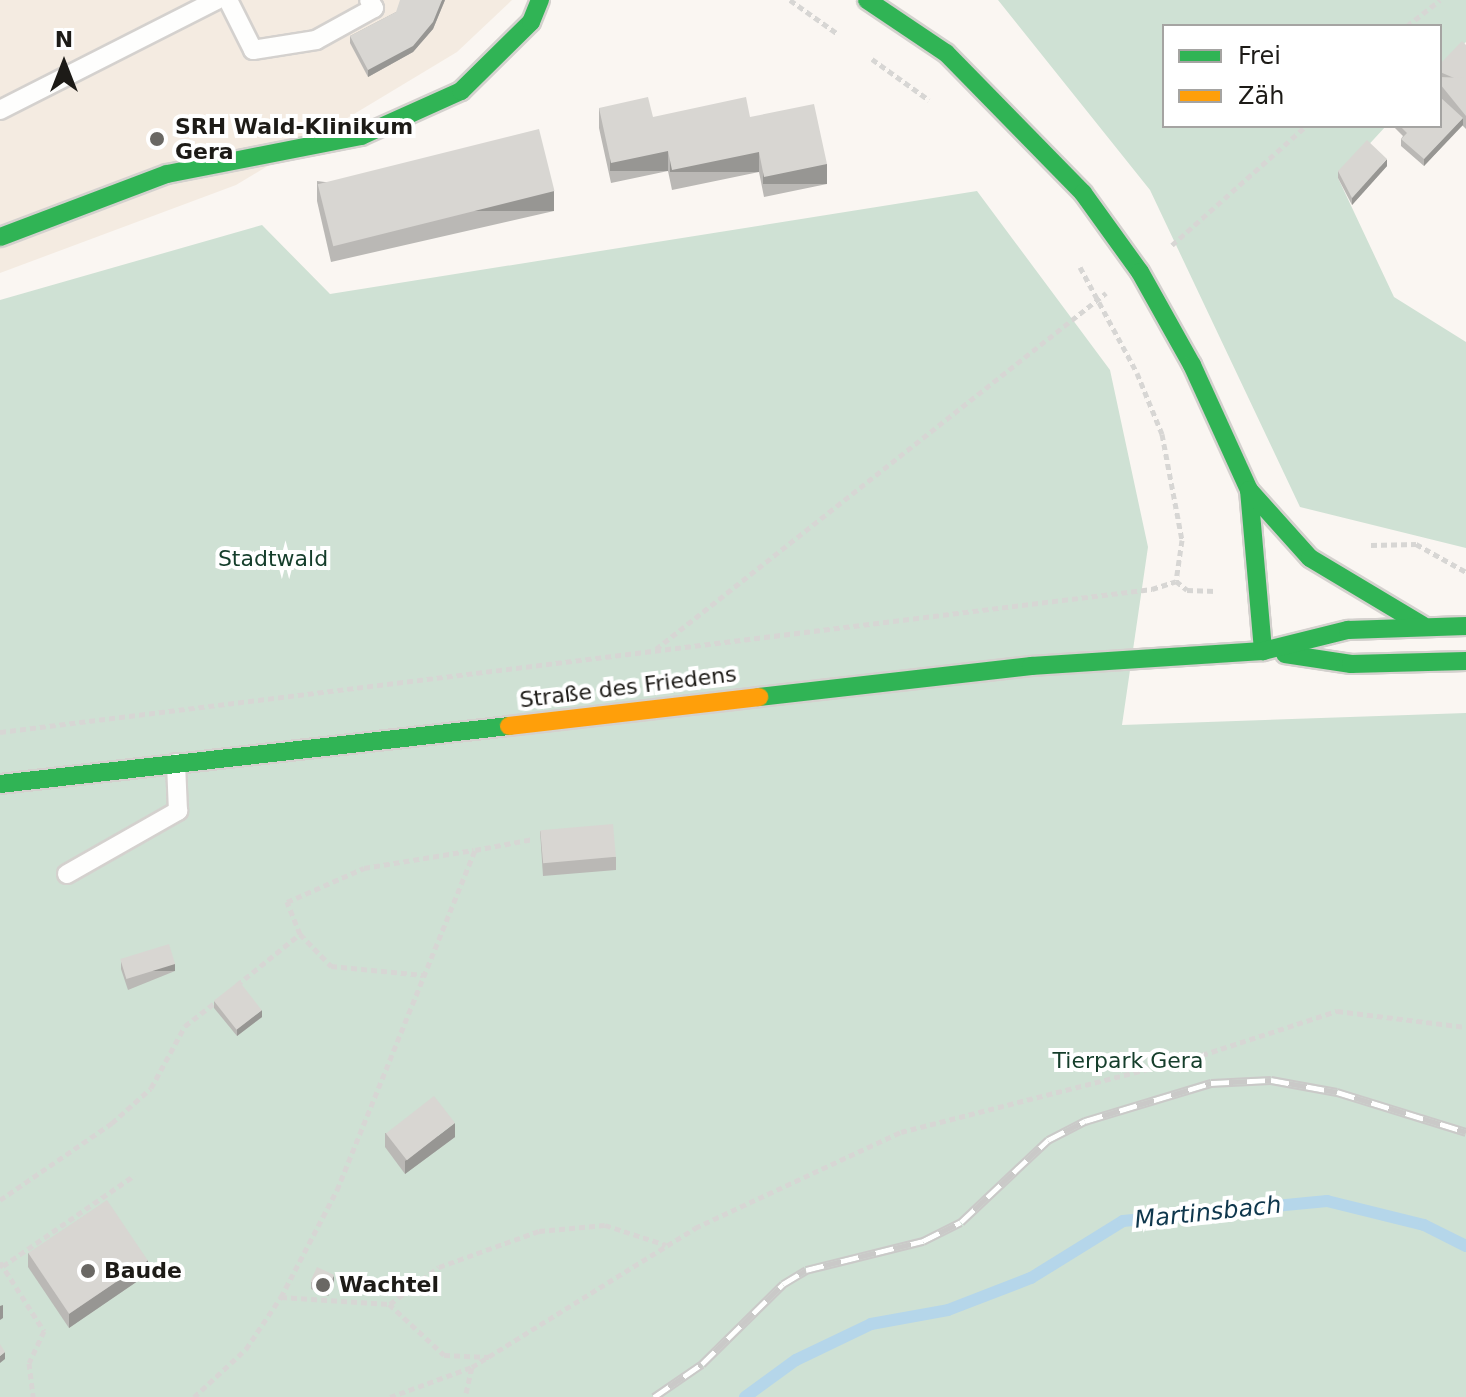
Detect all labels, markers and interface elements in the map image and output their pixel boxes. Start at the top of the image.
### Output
north arrow [24,24,104,104]
legend [1162,24,1442,128]
text: N [55,27,73,52]
text: Frei [1238,42,1281,70]
text: Zäh [1238,82,1284,110]
place label: SRH Wald-Klinikum Gera [175,113,413,164]
marker: SRH Wald-Klinikum Gera [146,128,168,150]
park label: Stadtwald [218,546,328,572]
street label: Straße des Friedens [518,661,738,713]
park label: Tierpark Gera [1053,1048,1203,1074]
water label: Martinsbach [1133,1191,1283,1235]
place label: Baude [104,1258,182,1284]
marker: Baude [79,1262,97,1280]
place label: Wachtel [339,1272,439,1298]
marker: Wachtel [314,1276,332,1294]

